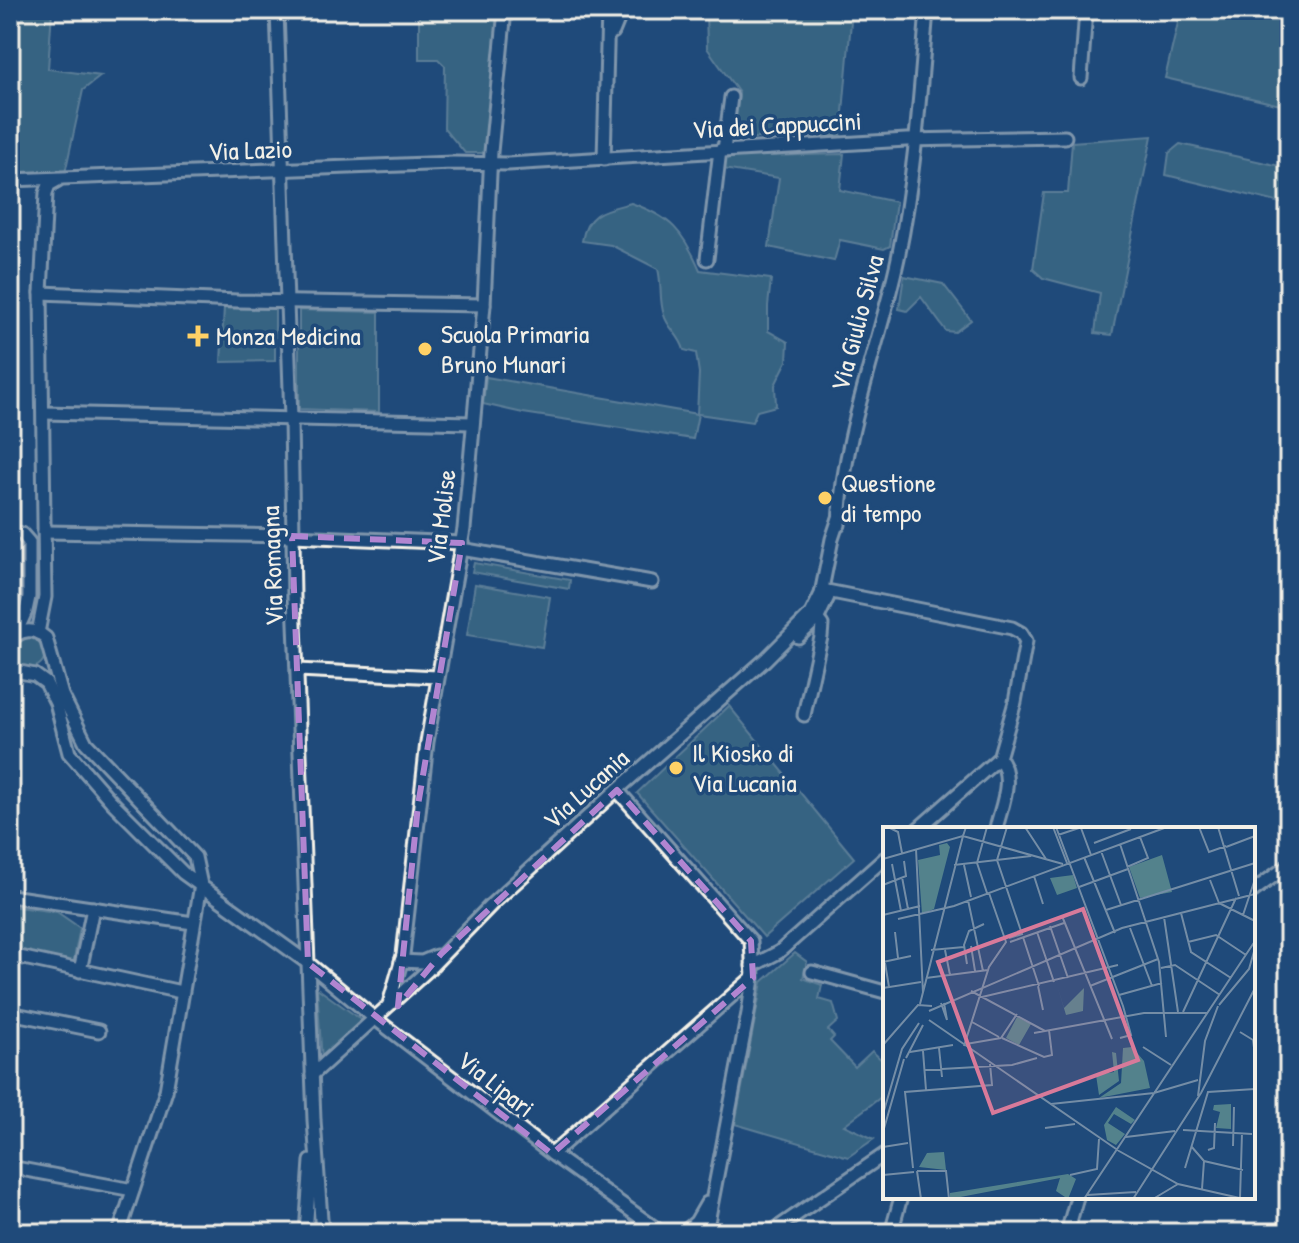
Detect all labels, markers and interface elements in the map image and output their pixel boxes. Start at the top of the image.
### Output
street label: Via dei Cappuccini [691,103,863,146]
street label: Via Lazio [207,131,293,168]
street label: Via Giulio Silva [822,251,892,395]
place label: Scuola Primaria Bruno Munari [441,316,589,381]
place label: Monza Medicina [216,318,361,353]
marker: Monza Medicina [187,325,209,347]
marker: Scuola Primaria Bruno Munari [416,340,434,358]
place label: Questione di tempo [841,465,936,530]
street label: Via Molise [417,467,464,567]
marker: Questione di tempo [816,489,834,507]
street label: Via Romagna [252,505,291,627]
place label: Il Kiosko di Via Lucania [692,735,797,800]
street label: Via Lucania [535,741,636,837]
marker: Il Kiosko di Via Lucania [667,759,685,777]
inset map [883,827,1255,1199]
street label: Via Lipari [450,1042,542,1125]

